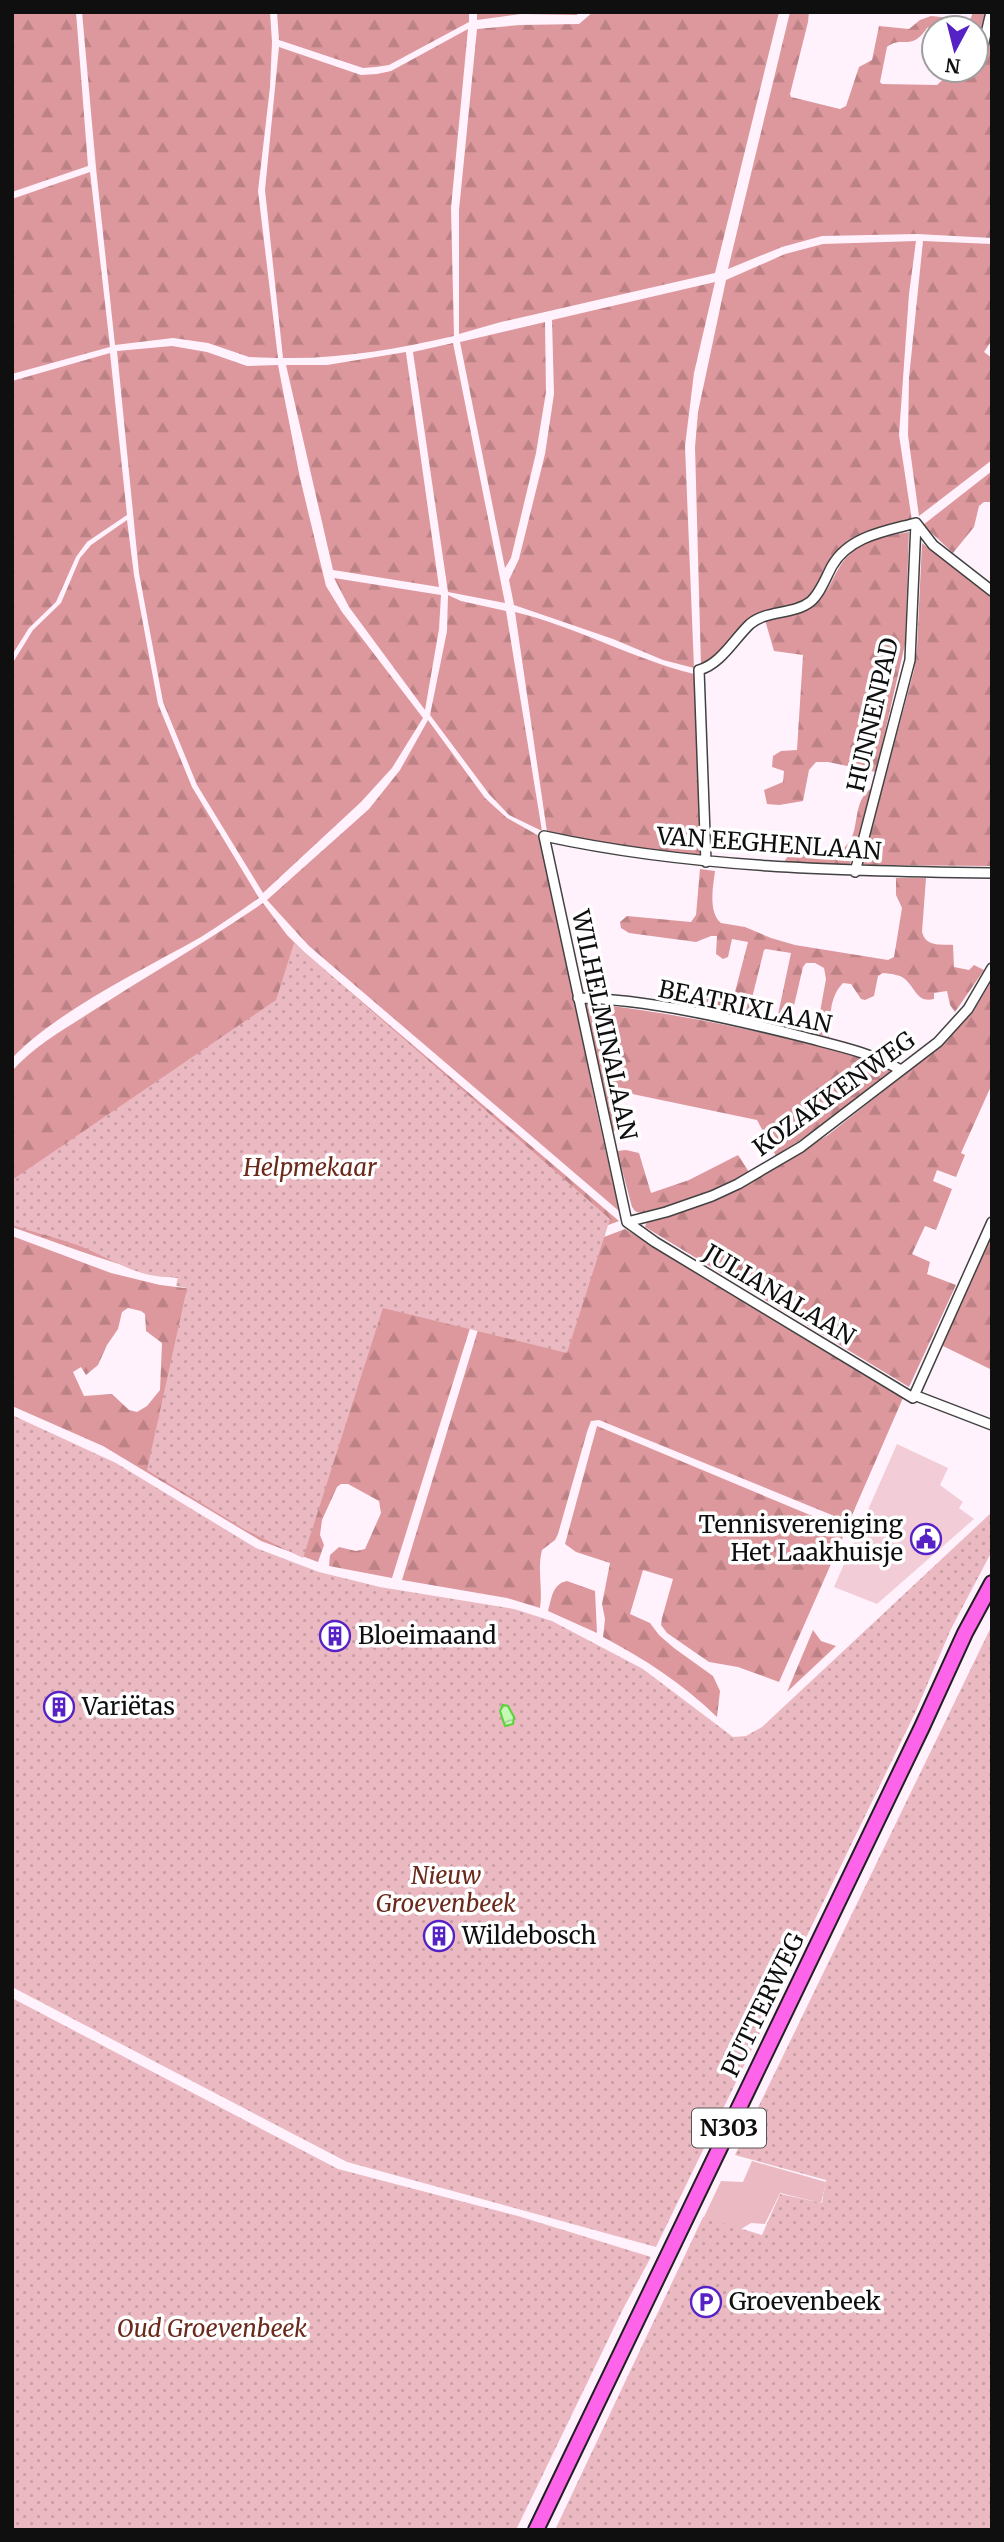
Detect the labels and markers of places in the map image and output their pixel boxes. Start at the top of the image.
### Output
place label: Tennisvereniging Het Laakhuisje [699,1509,903,1568]
public building icon: Tennisvereniging Het Laakhuisje [909,1522,943,1556]
building icon: Bloeimaand [318,1619,352,1653]
place label: Bloeimaand [358,1620,496,1651]
building icon: Variëtas [42,1690,76,1724]
place label: Variëtas [81,1691,175,1722]
building icon: Wildebosch [422,1919,456,1953]
place label: Wildebosch [461,1920,597,1951]
parking icon: Groevenbeek [689,2285,723,2319]
place label: Groevenbeek [729,2286,882,2317]

